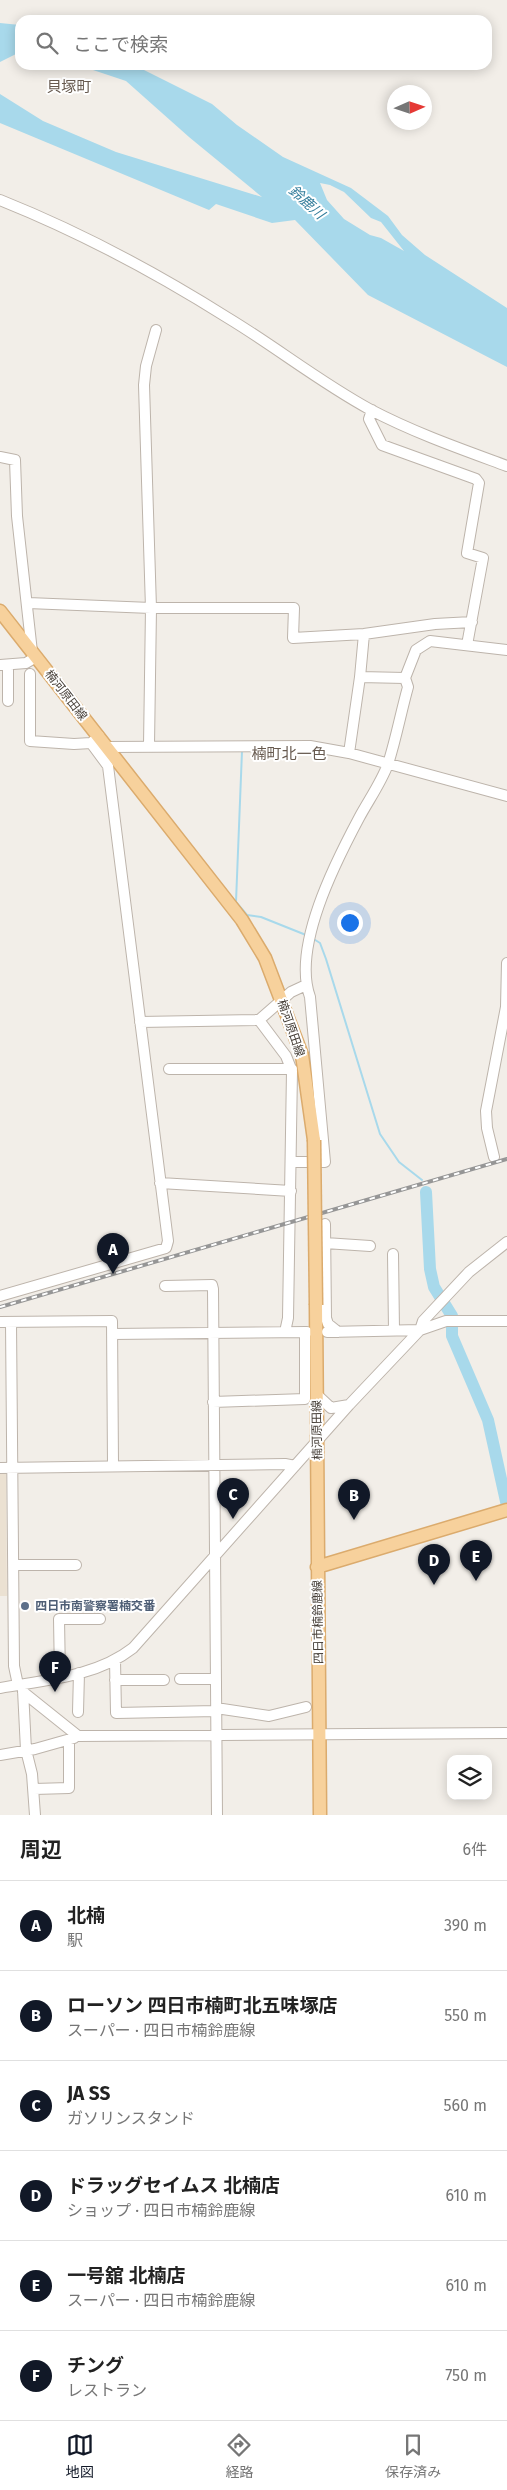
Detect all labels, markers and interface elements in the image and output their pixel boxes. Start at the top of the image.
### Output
search box [15,15,492,70]
icon: search [33,29,61,57]
text: ここで検索 [73,33,168,56]
district label: 貝塚町 [46,78,92,96]
north arrow [387,85,432,130]
water label: 鈴鹿川 [285,182,329,224]
street label: 楠河原田線 [42,667,90,723]
district label: 楠町北一色 [251,745,327,763]
your location [337,910,363,936]
street label: 楠河原田線 [275,997,307,1059]
pin: A [97,1233,129,1274]
street label: 楠河原田線 [309,1400,325,1460]
pin: C [217,1478,249,1519]
pin: B [338,1479,370,1520]
pin: E [460,1540,492,1581]
pin: D [418,1544,450,1585]
street label: 四日市楠鈴鹿線 [310,1580,326,1664]
place label: 四日市南警察署楠交番 [35,1599,156,1613]
marker: 四日市南警察署楠交番 [19,1600,31,1612]
pin: F [39,1651,71,1692]
map controls [447,1755,492,1800]
button: layers [447,1755,492,1800]
text: 周辺 [20,1837,62,1863]
text: 6件 [462,1840,487,1859]
text: 北楠 [67,1904,105,1927]
text: A [31,1916,41,1935]
text: 390 m [444,1916,487,1935]
text: 駅 [67,1931,83,1950]
text: ローソン 四日市楠町北五味塚店 [67,1994,338,2017]
text: B [31,2006,41,2025]
text: 550 m [444,2006,487,2025]
text: スーパー · 四日市楠鈴鹿線 [67,2021,255,2040]
text: JA SS [67,2082,110,2105]
text: C [31,2096,41,2115]
text: 560 m [444,2096,487,2115]
text: ガソリンスタンド [67,2109,195,2128]
text: ドラッグセイムス 北楠店 [67,2174,280,2197]
text: D [31,2186,41,2205]
text: 610 m [445,2186,487,2205]
text: ショップ · 四日市楠鈴鹿線 [67,2201,255,2220]
text: 一号舘 北楠店 [67,2264,186,2287]
text: E [32,2276,40,2295]
text: 610 m [445,2276,487,2295]
text: スーパー · 四日市楠鈴鹿線 [67,2291,255,2310]
text: チング [67,2354,124,2377]
text: F [32,2366,40,2385]
text: 750 m [445,2366,487,2385]
text: レストラン [67,2381,147,2400]
tab: 地図 [66,2431,94,2481]
tab: 経路 [225,2431,253,2481]
tab: 保存済み [385,2431,441,2481]

